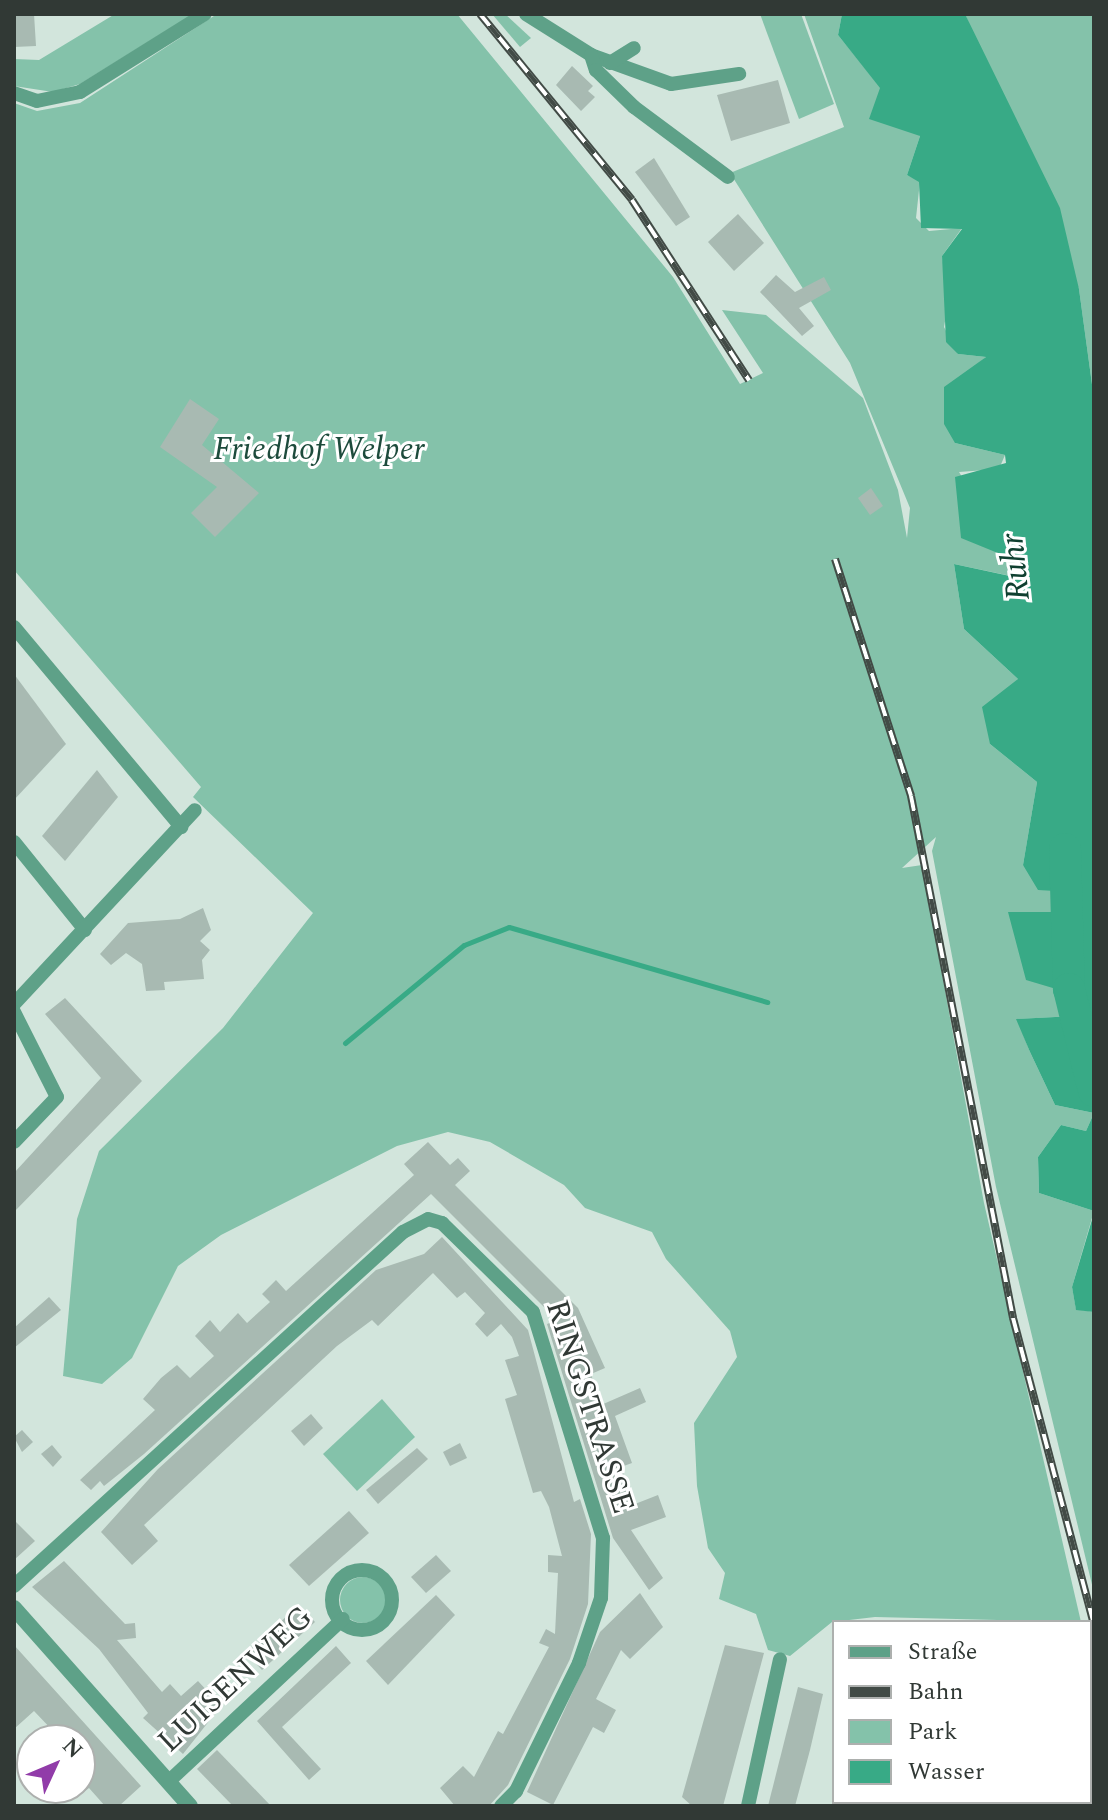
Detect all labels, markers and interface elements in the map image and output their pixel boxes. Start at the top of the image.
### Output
park label: Friedhof Welper [213,431,425,469]
water label: Ruhr [992,531,1040,603]
street label: RINGSTRASSE [536,1295,642,1519]
street label: LUISENWEG [151,1599,321,1761]
legend [832,1620,1092,1804]
text: Straße [908,1634,977,1670]
text: Bahn [908,1674,963,1710]
text: Park [908,1714,958,1750]
north arrow [16,1724,96,1804]
text: N [54,1730,90,1766]
text: Wasser [908,1754,984,1790]

